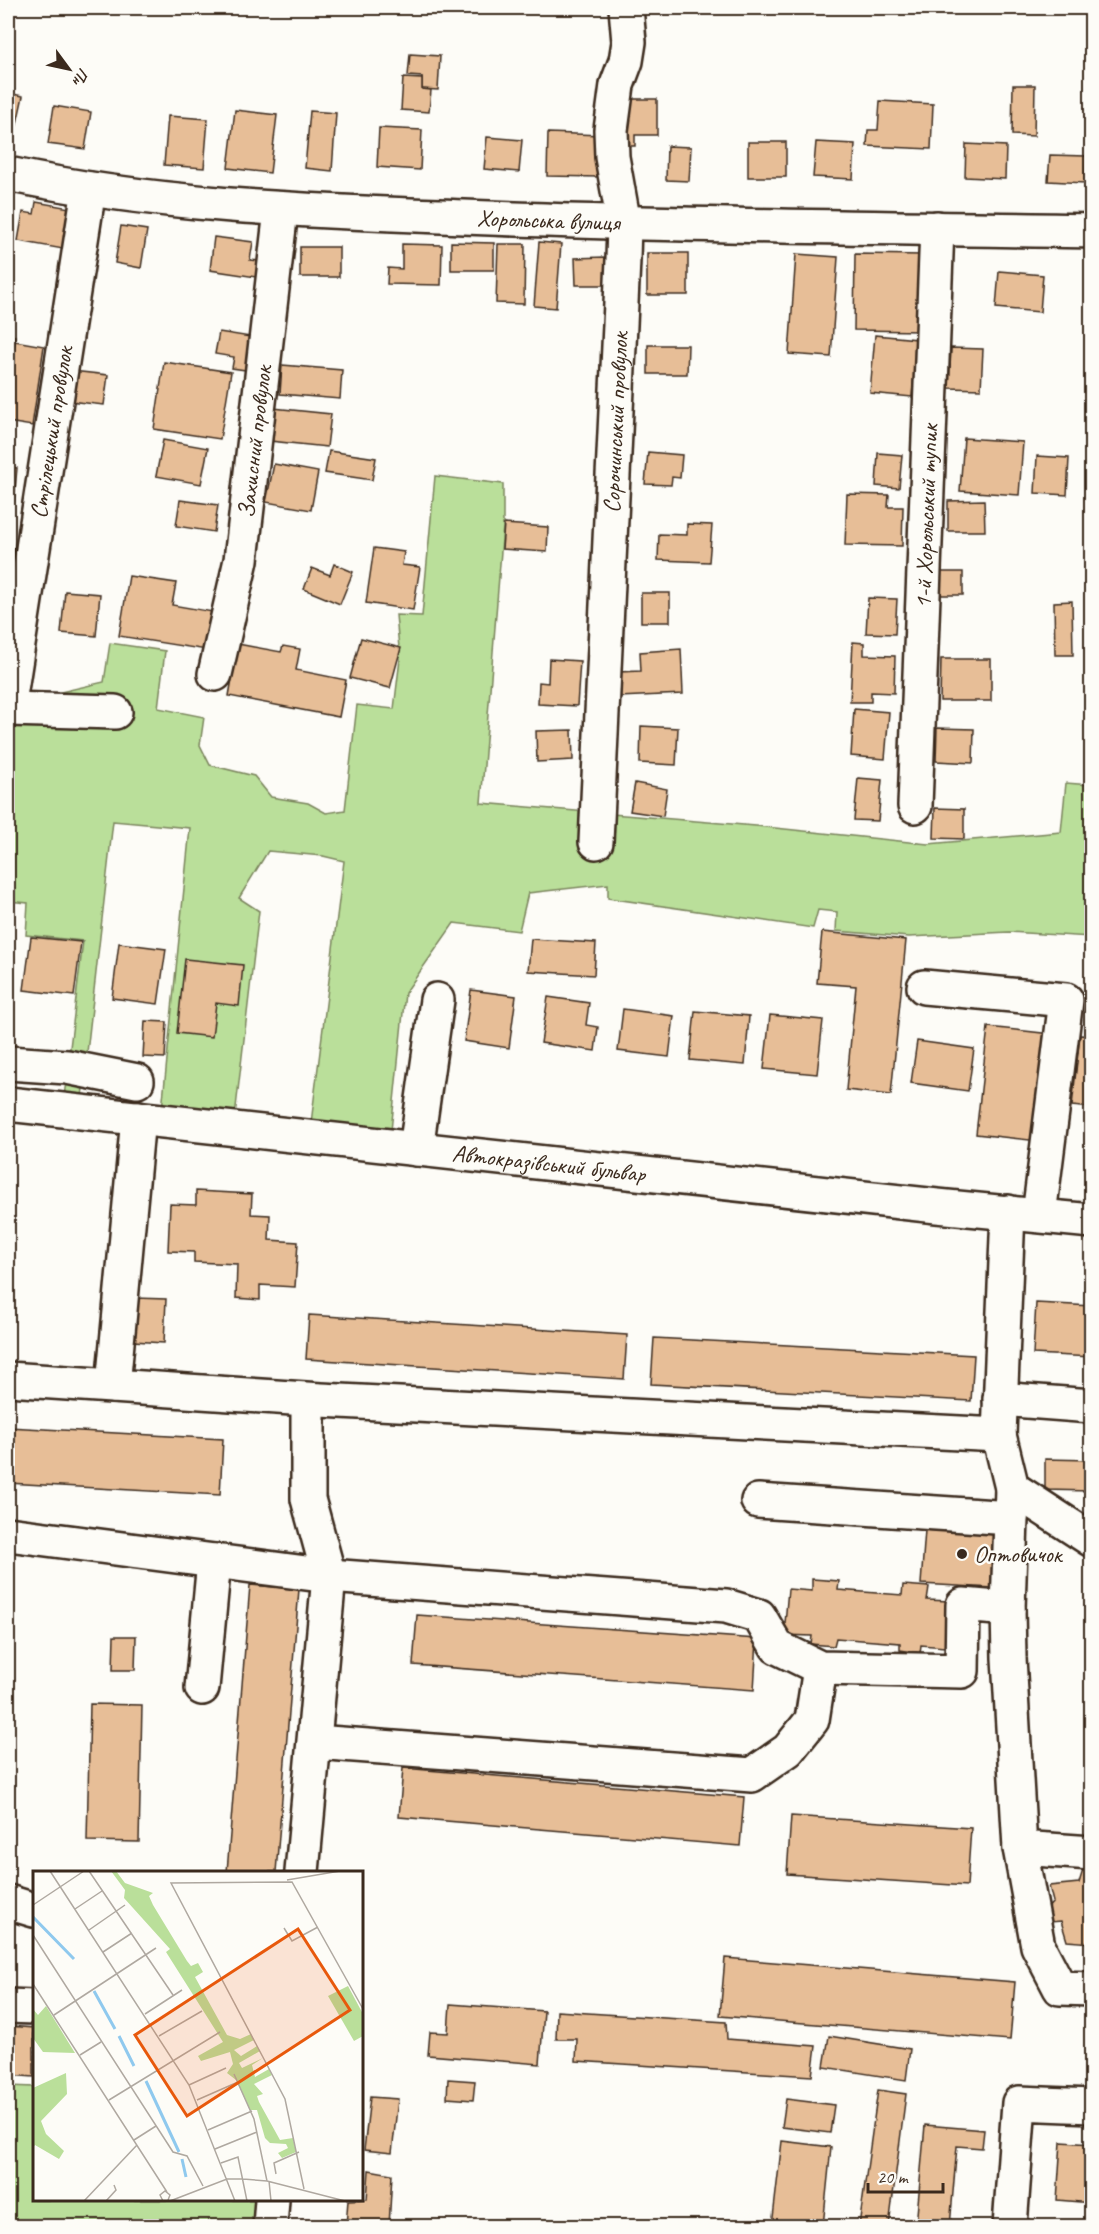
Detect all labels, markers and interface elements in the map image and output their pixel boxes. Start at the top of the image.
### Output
north arrow [39,39,99,99]
text: Пн [67,64,94,90]
street label: Хорольська вулиця [476,203,622,237]
street label: Сорочинський провулок [596,329,635,513]
street label: Стрілецький провулок [23,342,80,520]
street label: Захисний провулок [231,362,278,519]
street label: 1-й Хорольський тупик [908,421,945,609]
street label: Автокразівський бульвар [451,1138,649,1189]
place label: Оптовичок [974,1539,1064,1569]
marker: Оптовичок [955,1547,969,1561]
inset map [33,1871,363,2201]
scale bar [868,2156,943,2194]
text: 20 m [877,2166,910,2188]

